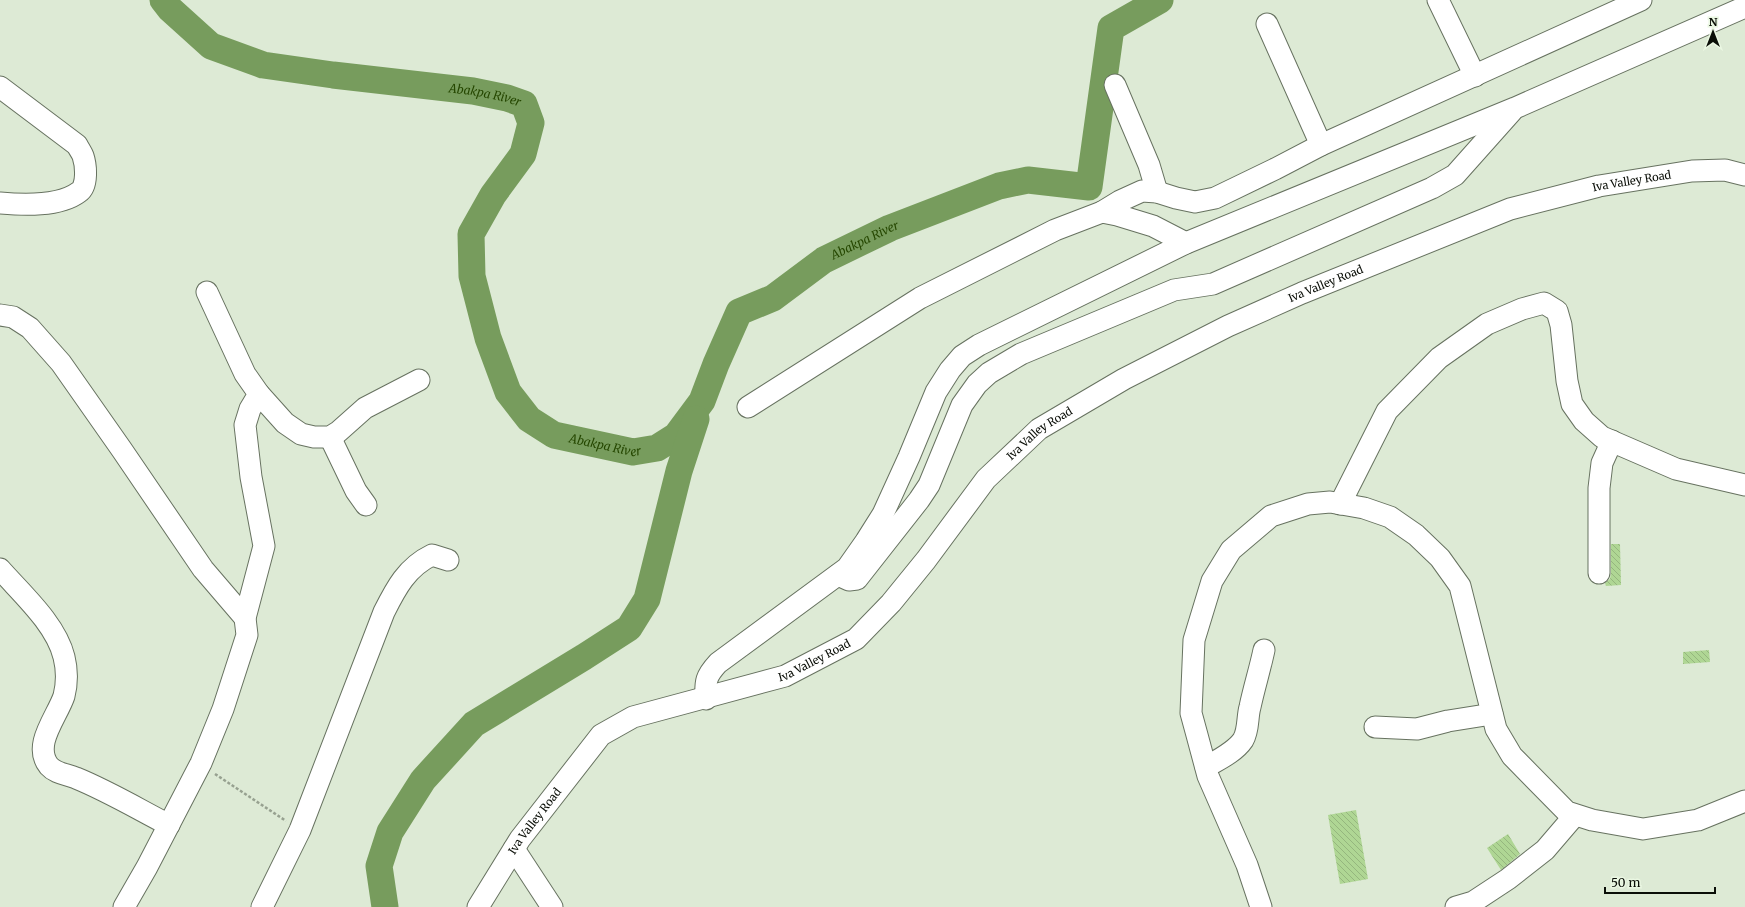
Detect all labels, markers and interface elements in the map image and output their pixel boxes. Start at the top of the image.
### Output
north arrow [1693,12,1733,52]
text: N [1709,15,1718,29]
water label: Abakpa River [447,80,524,110]
street label: Iva Valley Road [1591,167,1672,194]
water label: Abakpa River [827,217,902,263]
street label: Iva Valley Road [1286,262,1365,305]
street label: Iva Valley Road [1004,404,1075,463]
water label: Abakpa River [567,430,643,459]
street label: Iva Valley Road [777,636,853,684]
street label: Iva Valley Road [505,785,564,857]
scale bar [1605,869,1715,895]
text: 50 m [1611,875,1640,890]

